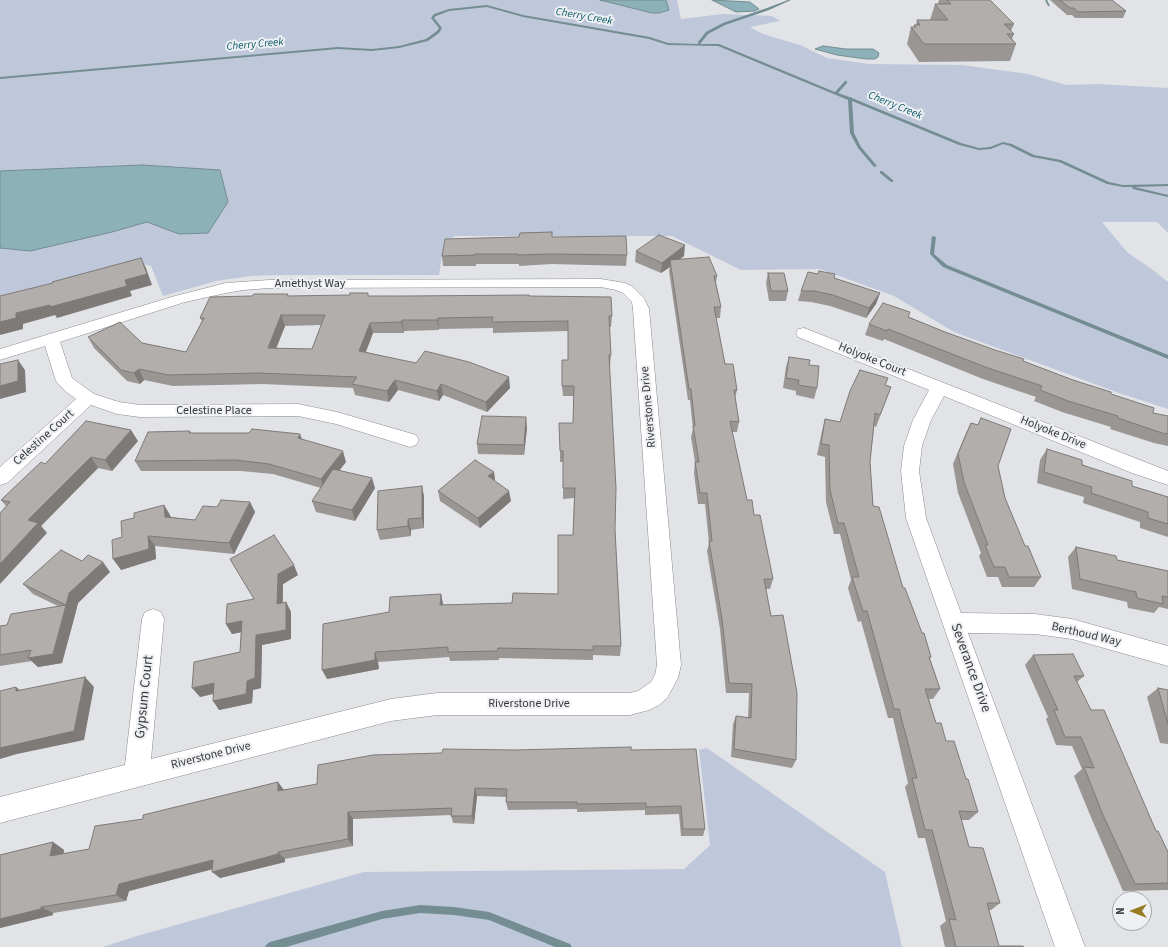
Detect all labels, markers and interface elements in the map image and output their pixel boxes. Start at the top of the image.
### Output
water label: Cherry Creek [555,6,613,28]
water label: Cherry Creek [226,36,284,54]
water label: Cherry Creek [866,89,924,123]
street label: Amethyst Way [275,277,345,291]
street label: Holyoke Court [836,340,908,380]
street label: Riverstone Drive [638,366,660,448]
street label: Celestine Place [176,404,252,418]
street label: Celestine Court [11,407,77,469]
street label: Holyoke Drive [1018,413,1088,453]
street label: Berthoud Way [1050,620,1122,650]
street label: Severance Drive [946,621,994,715]
street label: Gypsum Court [132,655,158,739]
street label: Riverstone Drive [488,697,570,711]
street label: Riverstone Drive [170,739,252,773]
north arrow [1112,891,1152,931]
text: N [1113,907,1128,915]

